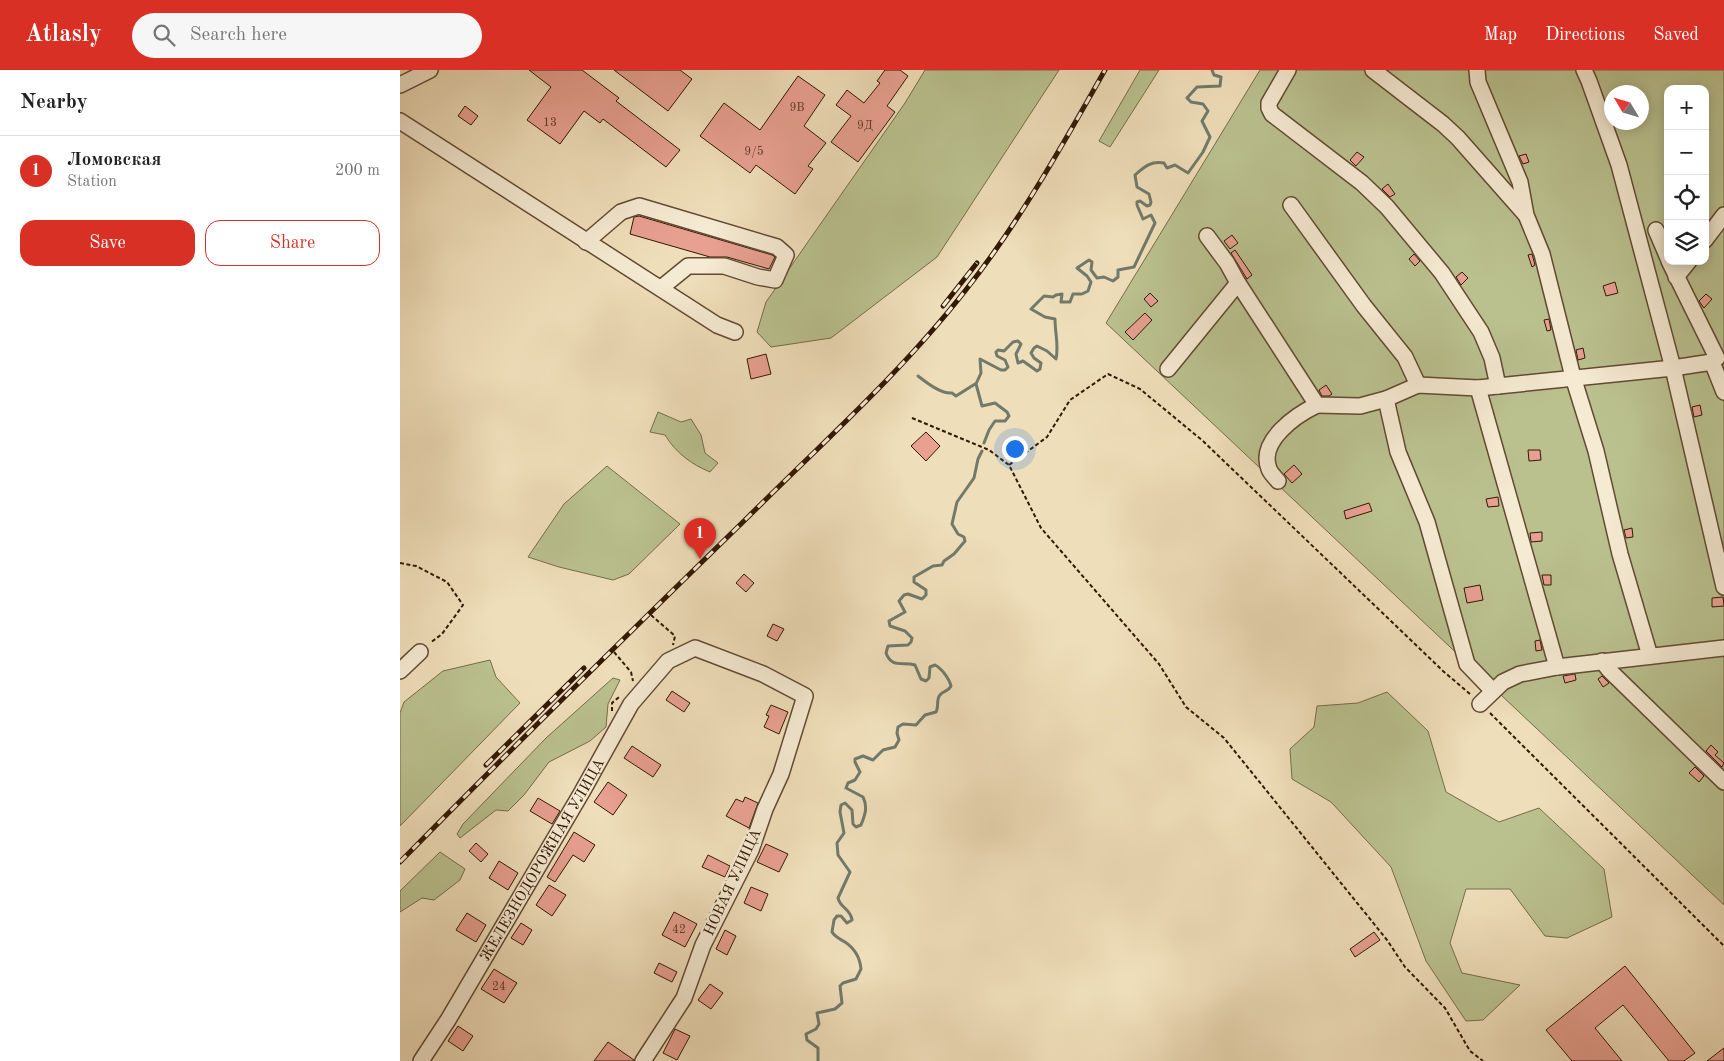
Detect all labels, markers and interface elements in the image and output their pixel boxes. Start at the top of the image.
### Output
search box [132,13,482,58]
icon: search [150,21,178,49]
text: Atlasly [25,23,102,47]
text: Search here [190,26,287,45]
text: Map [1484,26,1517,44]
text: Directions [1545,26,1625,44]
text: Saved [1653,26,1699,44]
north arrow [1604,85,1649,130]
map controls [1664,85,1709,265]
button: + [1664,85,1709,130]
text: Nearby [20,92,88,113]
house number: 9В [789,102,805,114]
house number: 13 [543,117,557,129]
house number: 9Д [857,120,873,132]
button: − [1664,130,1709,175]
house number: 9/5 [744,145,764,158]
text: Ломовская [67,151,161,170]
text: 1 [31,163,41,179]
text: 200 m [335,163,380,179]
text: Station [67,174,117,190]
button: locate [1664,175,1709,220]
button: Save [20,220,195,266]
button: Share [205,220,380,266]
button: layers [1664,220,1709,265]
your location [1002,436,1028,462]
pin: 1 [684,518,716,559]
street label: ЖЕЛЕЗНОДОРОЖНАЯ УЛИЦА [478,756,608,964]
street label: НОВАЯ УЛИЦА [702,826,765,938]
house number: 42 [672,924,686,936]
house number: 24 [492,981,506,993]

